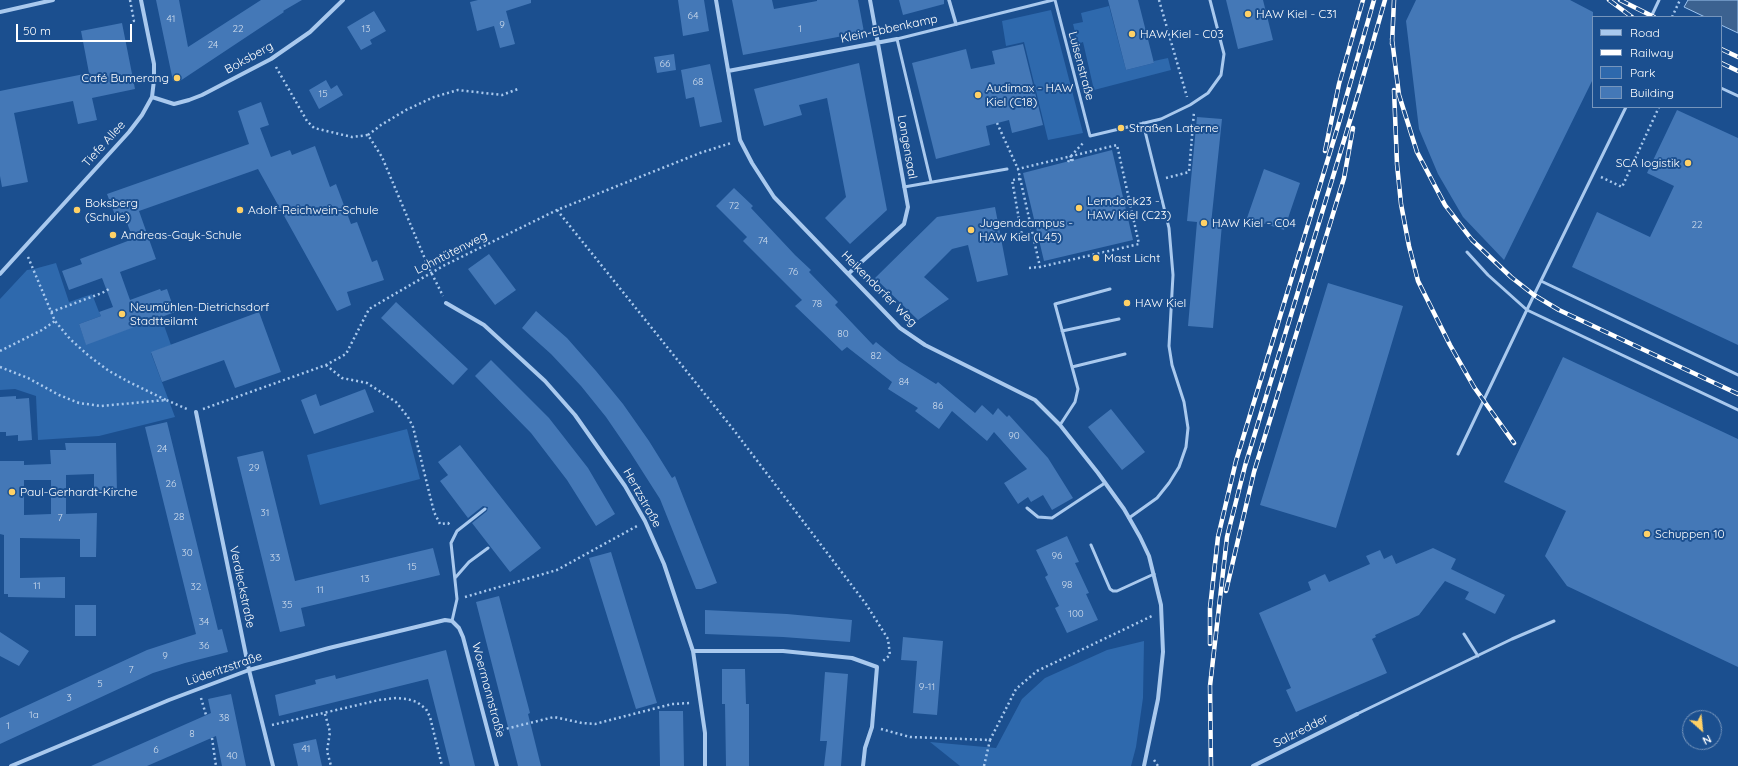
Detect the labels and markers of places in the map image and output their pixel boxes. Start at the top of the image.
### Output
place label: HAW Kiel - C31 [1256,7,1337,21]
marker: HAW Kiel - C31 [1243,9,1253,19]
place label: HAW Kiel - C03 [1140,27,1224,41]
marker: HAW Kiel - C03 [1127,29,1137,39]
place label: Café Bumerang [81,71,169,85]
marker: Café Bumerang [172,73,182,83]
place label: Audimax - HAW Kiel (C18) [986,81,1073,109]
marker: Audimax - HAW Kiel (C18) [973,90,983,100]
place label: Straßen Laterne [1129,121,1219,135]
marker: Straßen Laterne [1116,123,1126,133]
place label: SCA logistik [1616,156,1680,170]
marker: SCA logistik [1683,158,1693,168]
place label: Lerndock23 - HAW Kiel (C23) [1087,194,1171,222]
place label: Boksberg (Schule) [85,196,138,224]
place label: Adolf-Reichwein-Schule [248,203,378,217]
marker: Lerndock23 - HAW Kiel (C23) [1074,203,1084,213]
marker: Boksberg (Schule) [72,205,82,215]
marker: Adolf-Reichwein-Schule [235,205,245,215]
place label: Jugendcampus - HAW Kiel (L45) [979,216,1073,244]
place label: HAW Kiel - C04 [1212,216,1296,230]
marker: HAW Kiel - C04 [1199,218,1209,228]
marker: Jugendcampus - HAW Kiel (L45) [966,225,976,235]
place label: Andreas-Gayk-Schule [121,228,241,242]
marker: Andreas-Gayk-Schule [108,230,118,240]
place label: Mast Licht [1104,251,1160,265]
marker: Mast Licht [1091,253,1101,263]
place label: HAW Kiel [1135,296,1186,310]
marker: HAW Kiel [1122,298,1132,308]
place label: Neumühlen-Dietrichsdorf Stadtteilamt [130,300,269,328]
marker: Neumühlen-Dietrichsdorf Stadtteilamt [117,309,127,319]
place label: Paul-Gerhardt-Kirche [20,485,138,499]
marker: Paul-Gerhardt-Kirche [7,487,17,497]
place label: Schuppen 10 [1655,527,1725,541]
marker: Schuppen 10 [1642,529,1652,539]

